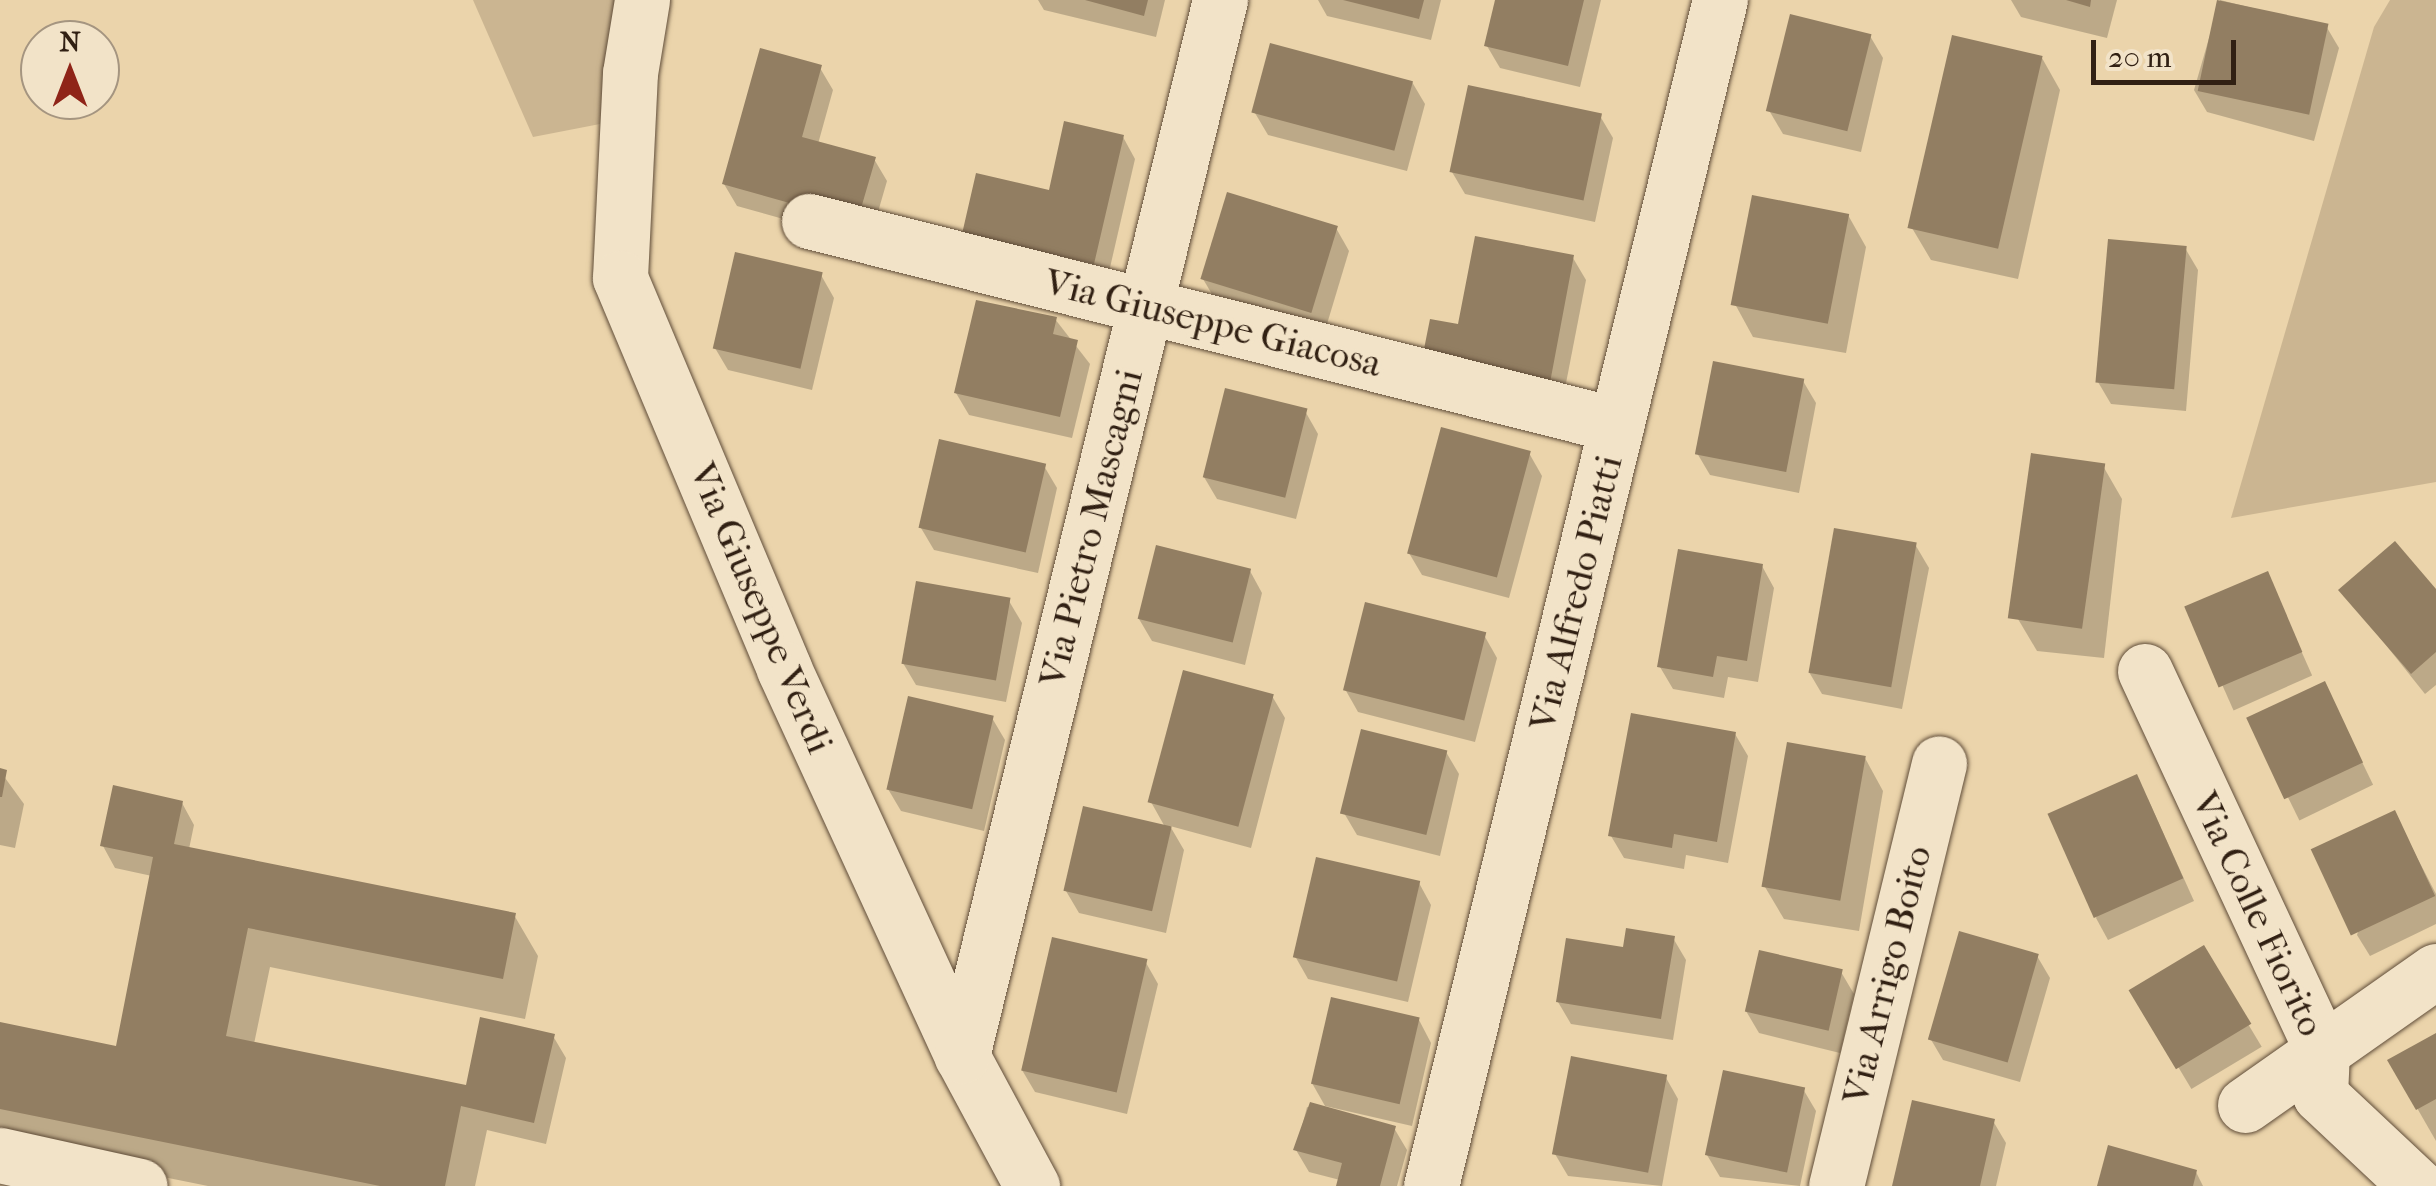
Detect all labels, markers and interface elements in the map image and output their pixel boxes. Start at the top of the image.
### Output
north arrow [20,20,120,120]
scale bar [2096,20,2241,82]
text: N [59,25,81,58]
text: 20 m [2108,40,2171,75]
street label: Via Giuseppe Giacosa [1040,259,1386,387]
street label: Via Pietro Mascagni [1029,365,1153,691]
street label: Via Alfredo Piatti [1520,451,1632,735]
street label: Via Giuseppe Verdi [679,456,843,760]
street label: Via Colle Fiorito [2182,785,2334,1043]
street label: Via Arrigo Boito [1833,841,1941,1109]

